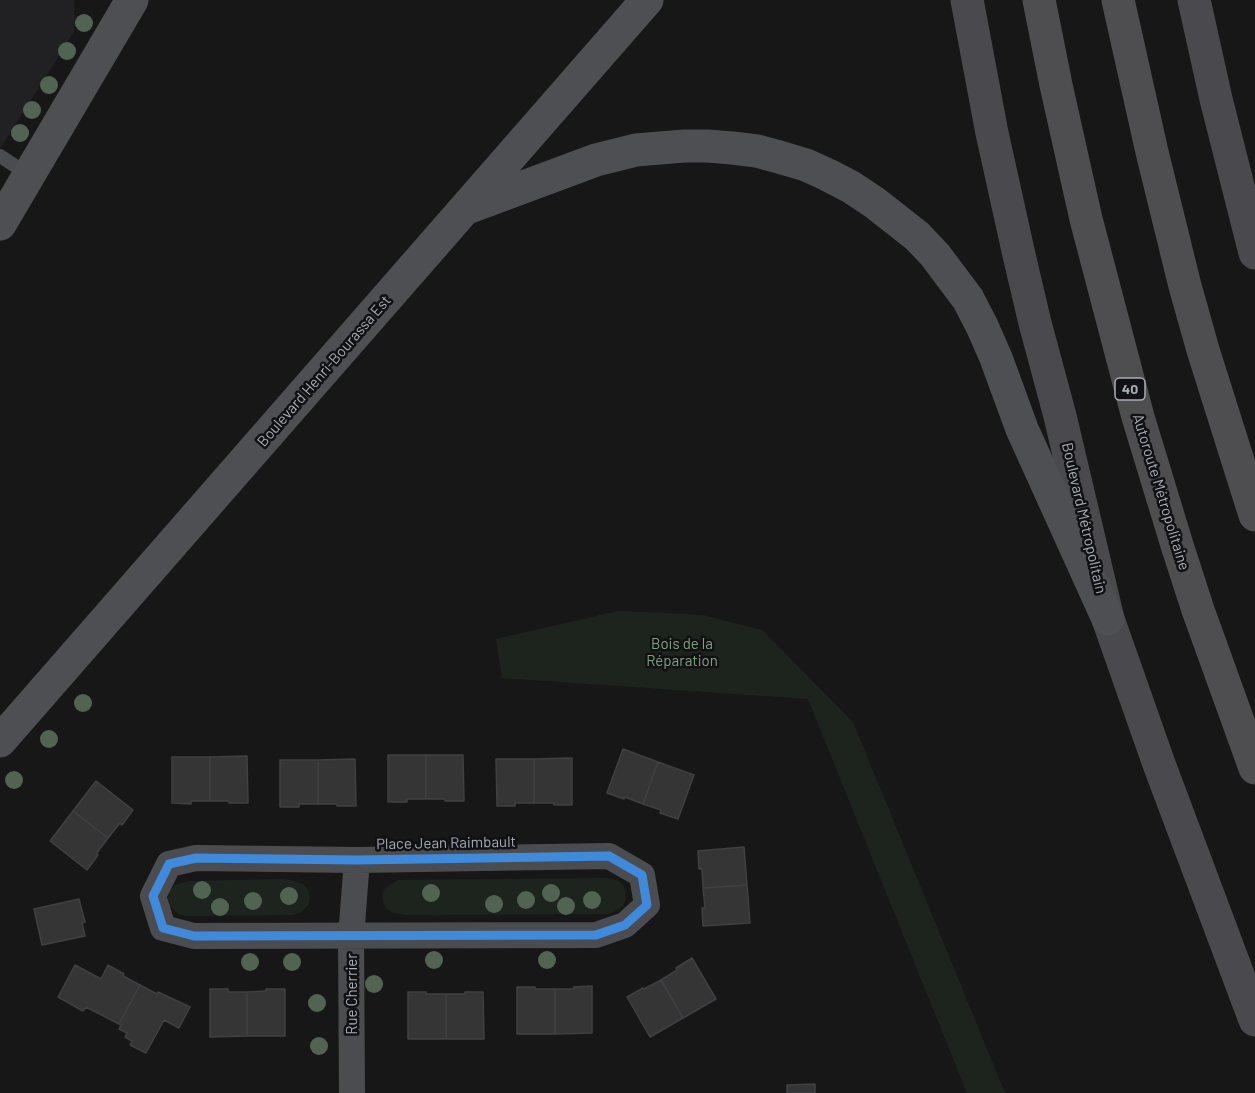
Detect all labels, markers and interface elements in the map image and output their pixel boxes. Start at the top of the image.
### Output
street label: Boulevard Henri-Bourassa Est [253,292,395,450]
road number: 40 [1115,378,1145,400]
street label: Autoroute Métropolitaine [1129,412,1193,572]
street label: Boulevard Métropolitain [1058,441,1110,595]
park label: Bois de la Réparation [646,635,718,670]
street label: Place Jean Raimbault [376,833,516,853]
street label: Rue Cherrier [343,953,361,1035]

